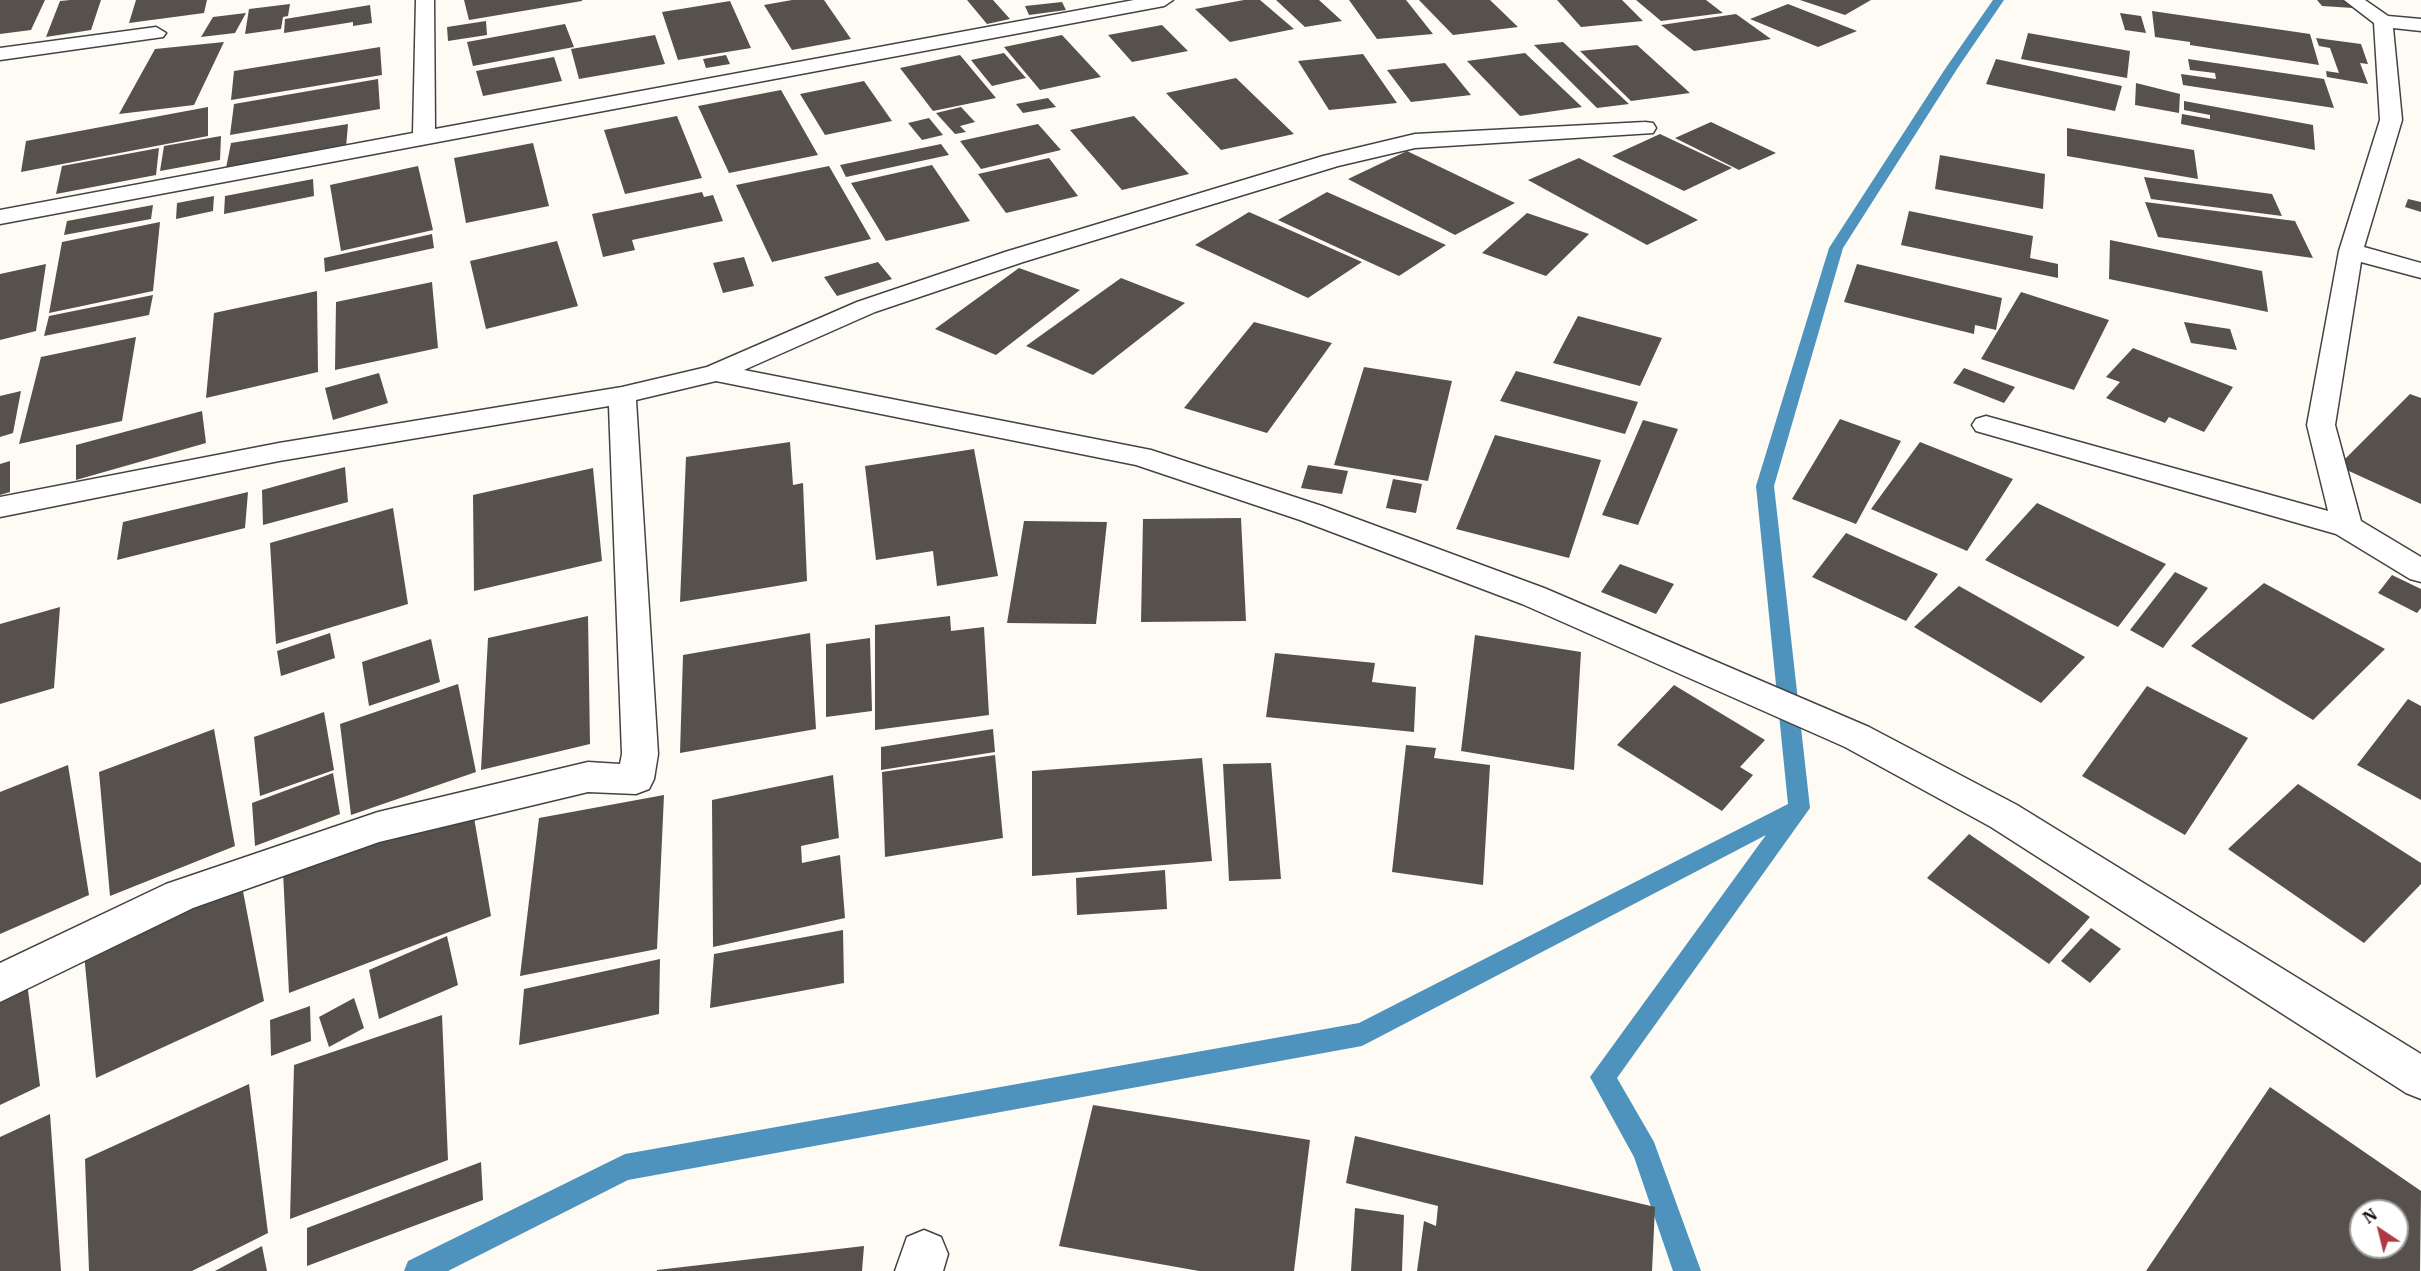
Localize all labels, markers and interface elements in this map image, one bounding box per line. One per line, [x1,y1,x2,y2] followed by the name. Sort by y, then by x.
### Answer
[2349,1199,2409,1259] north arrow
[2359,1204,2381,1228] text: N

